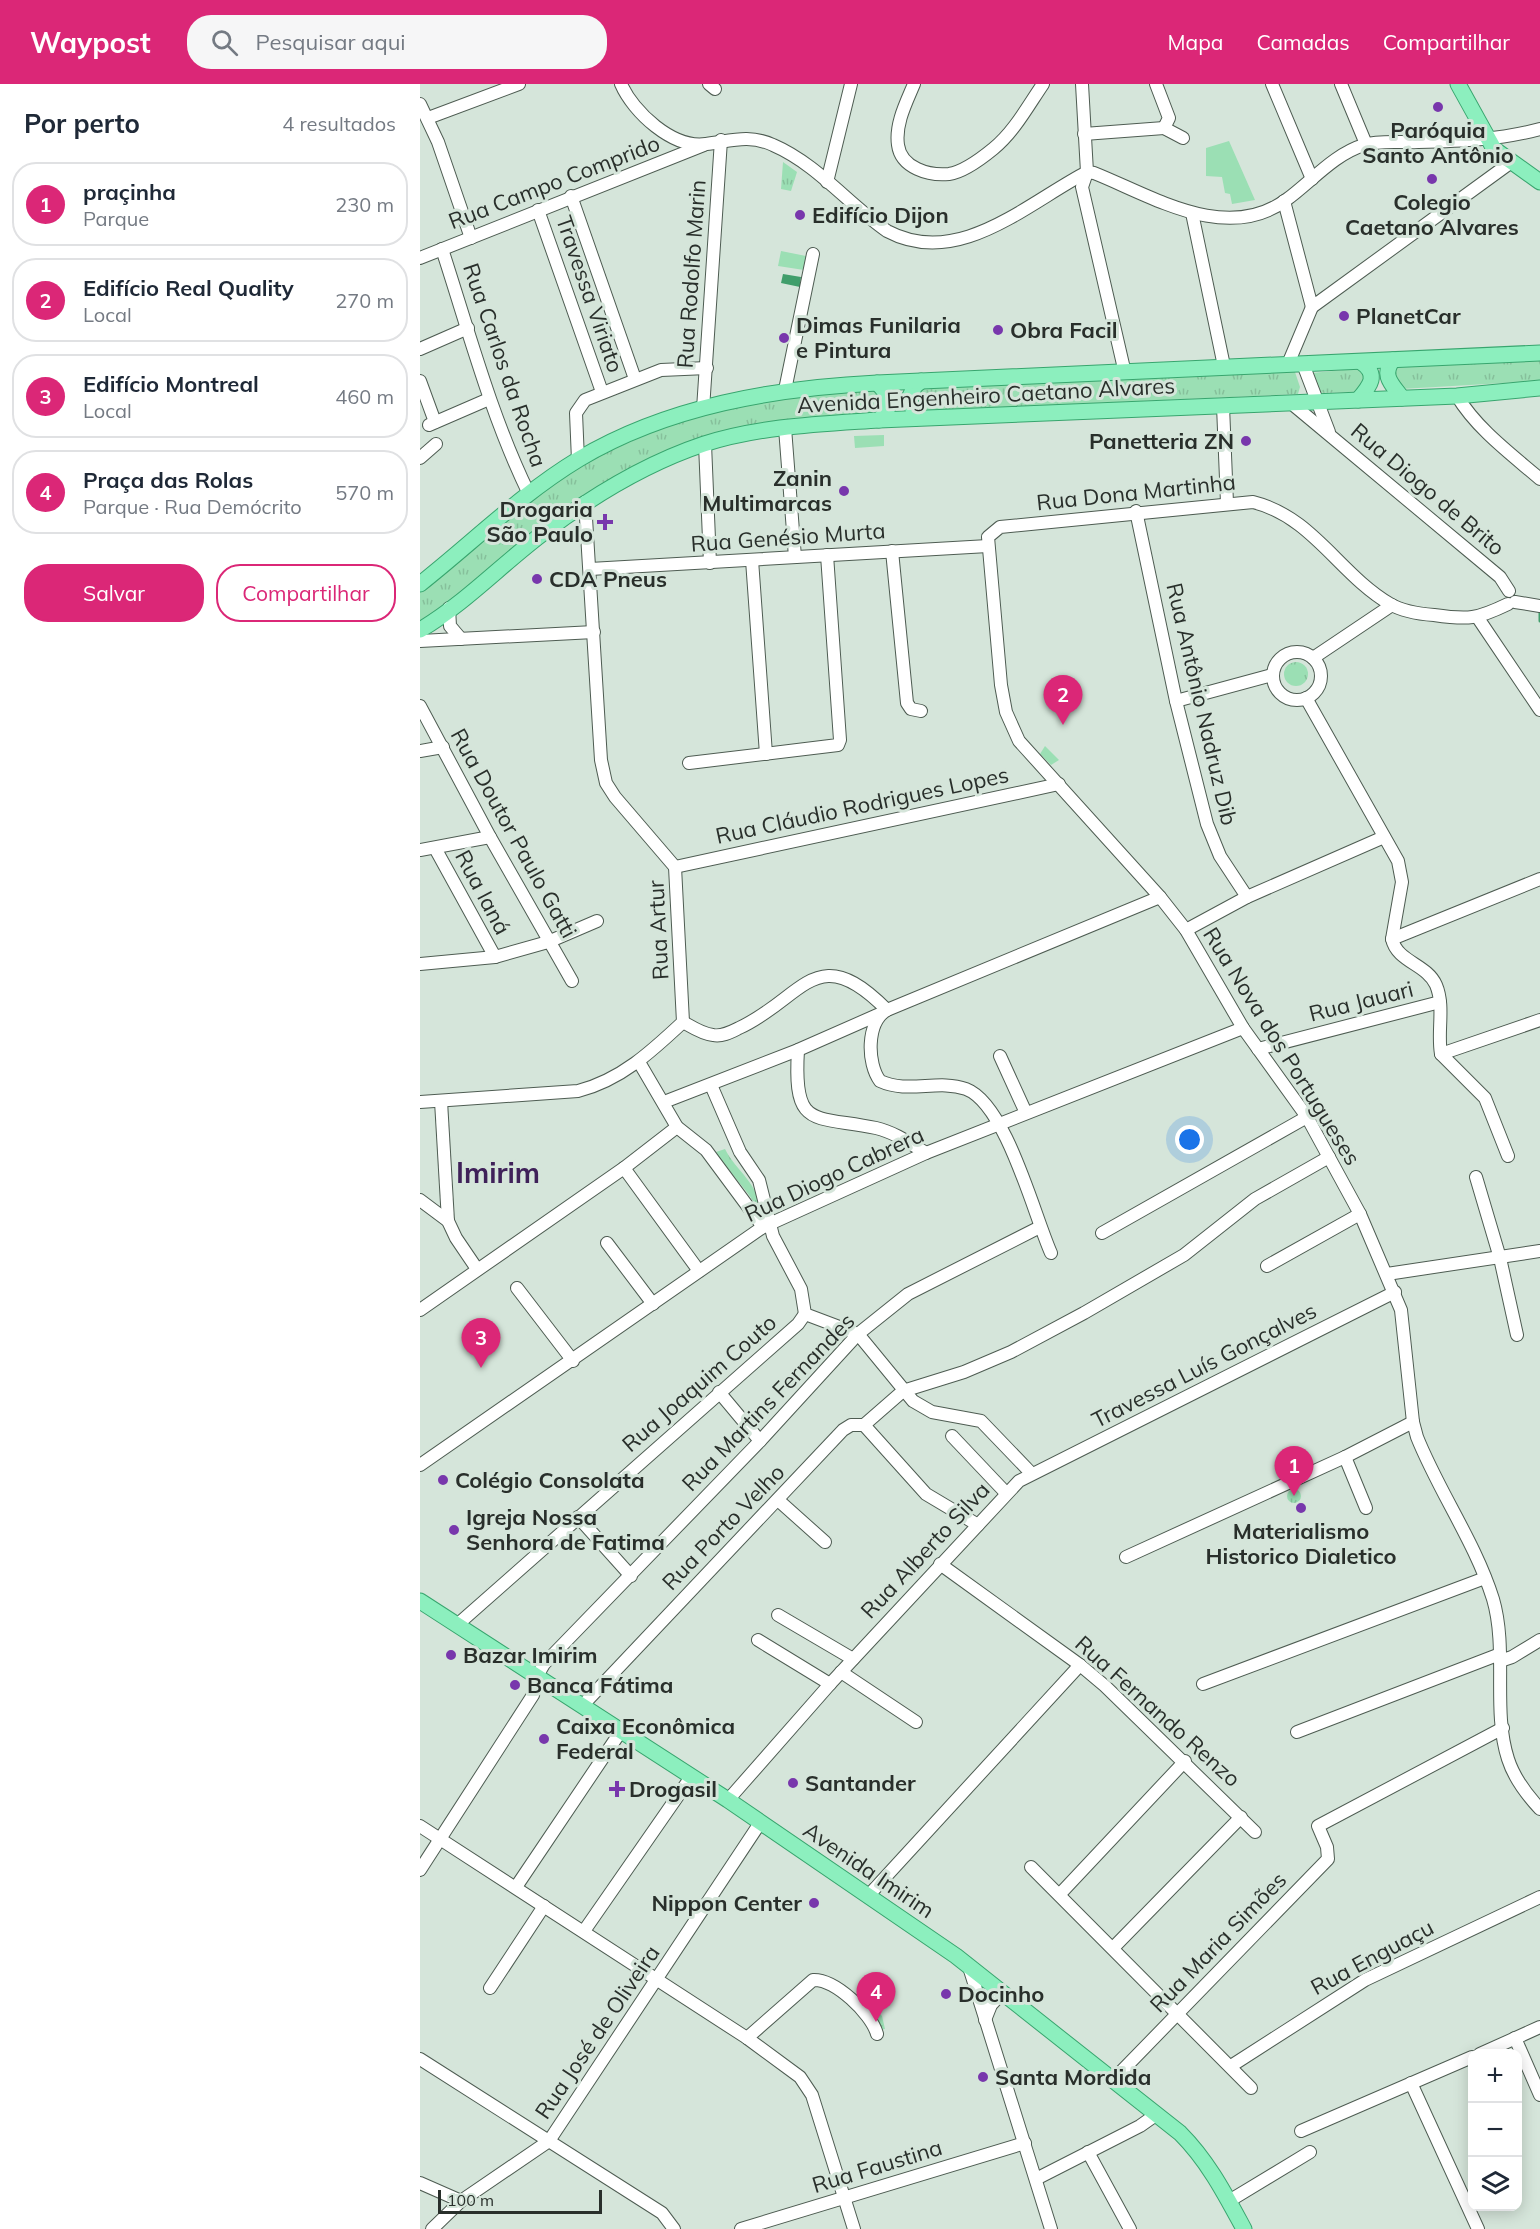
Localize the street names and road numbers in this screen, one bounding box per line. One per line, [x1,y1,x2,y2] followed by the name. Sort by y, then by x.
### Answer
[444,129,664,235] street label: Rua Campo Comprido
[670,179,712,369] street label: Rua Rodolfo Marin
[550,212,630,376] street label: Travessa Viriato
[457,259,553,471] street label: Rua Carlos da Rocha
[796,371,1176,419] street label: Avenida Engenheiro Caetano Alvares
[1345,417,1511,561] street label: Rua Diogo de Brito
[1035,468,1237,516] street label: Rua Dona Martinha
[690,516,886,558] street label: Rua Genésio Murta
[1160,580,1244,828] street label: Rua Antônio Nadruz Dib
[445,723,583,943] street label: Rua Doutor Paulo Gatti
[713,760,1011,850] street label: Rua Cláudio Rodrigues Lopes
[449,845,517,939] street label: Rua Ianá
[641,879,675,981] street label: Rua Artur
[1197,922,1367,1170] street label: Rua Nova dos Portugueses
[1306,975,1416,1027] street label: Rua Jauari
[740,1120,928,1228] street label: Rua Diogo Cabrera
[1087,1296,1321,1434] street label: Travessa Luís Gonçalves
[676,1307,860,1497] street label: Rua Martins Fernandes
[616,1308,782,1458] street label: Rua Joaquim Couto
[656,1458,790,1596] street label: Rua Porto Velho
[854,1476,996,1624] street label: Rua Alberto Silva
[1070,1629,1246,1793] street label: Rua Fernando Renzo
[798,1816,940,1924] street label: Avenida Imirim
[1144,1866,1292,2018] street label: Rua Maria Simões
[1306,1913,1438,2001] street label: Rua Enguaçu
[529,1940,665,2124] street label: Rua José de Oliveira
[809,2133,945,2199] street label: Rua Faustina

